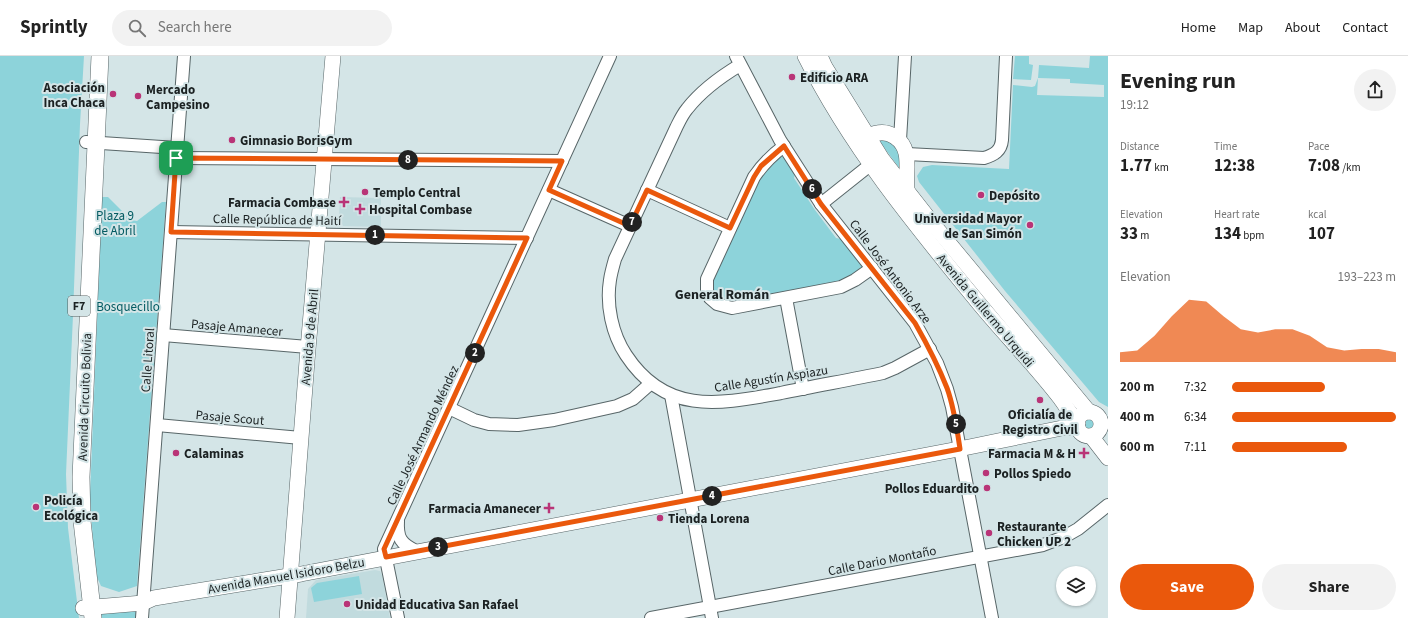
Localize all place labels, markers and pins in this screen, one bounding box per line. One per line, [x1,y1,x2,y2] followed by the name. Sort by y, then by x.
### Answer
[800,69,869,87] place label: Edificio ARA
[787,72,797,82] marker: Edificio ARA
[43,79,105,112] place label: Asociación Inca Chaca
[146,81,210,114] place label: Mercado Campesino
[108,89,118,99] marker: Asociación Inca Chaca
[133,91,143,101] marker: Mercado Campesino
[240,132,352,150] place label: Gimnasio BorisGym
[227,135,237,145] marker: Gimnasio BorisGym
[159,141,193,175] pin
[398,150,418,170] pin: 8
[802,179,822,199] pin: 6
[373,184,460,202] place label: Templo Central
[360,187,370,197] marker: Templo Central
[989,187,1040,205] place label: Depósito
[976,190,986,200] marker: Depósito
[228,194,336,212] place label: Farmacia Combase
[339,197,349,207] marker: Farmacia Combase
[369,201,472,219] place label: Hospital Combase
[354,203,366,215] marker: Hospital Combase
[914,210,1023,243] place label: Universidad Mayor de San Simón
[622,212,642,232] pin: 7
[1025,220,1035,230] marker: Universidad Mayor de San Simón
[365,225,385,245] pin: 1
[465,343,485,363] pin: 2
[1035,395,1045,405] marker: Oficialía de Registro Civil
[1002,406,1078,439] place label: Oficialía de Registro Civil
[946,414,966,434] pin: 5
[184,445,244,463] place label: Calaminas
[988,445,1076,463] place label: Farmacia M & H
[171,448,181,458] marker: Calaminas
[1079,448,1089,458] marker: Farmacia M & H
[994,465,1071,483] place label: Pollos Spiedo
[981,468,991,478] marker: Pollos Spiedo
[885,480,979,498] place label: Pollos Eduardito
[982,483,992,493] marker: Pollos Eduardito
[702,486,722,506] pin: 4
[44,492,98,525] place label: Policía Ecológica
[428,500,542,518] place label: Farmacia Amanecer
[31,502,41,512] marker: Policía Ecológica
[544,503,554,513] marker: Farmacia Amanecer
[668,510,750,528] place label: Tienda Lorena
[655,513,665,523] marker: Tienda Lorena
[997,518,1071,551] place label: Restaurante Chicken UP 2
[984,528,994,538] marker: Restaurante Chicken UP 2
[428,537,448,557] pin: 3
[355,596,519,614] place label: Unidad Educativa San Rafael
[342,599,352,609] marker: Unidad Educativa San Rafael

